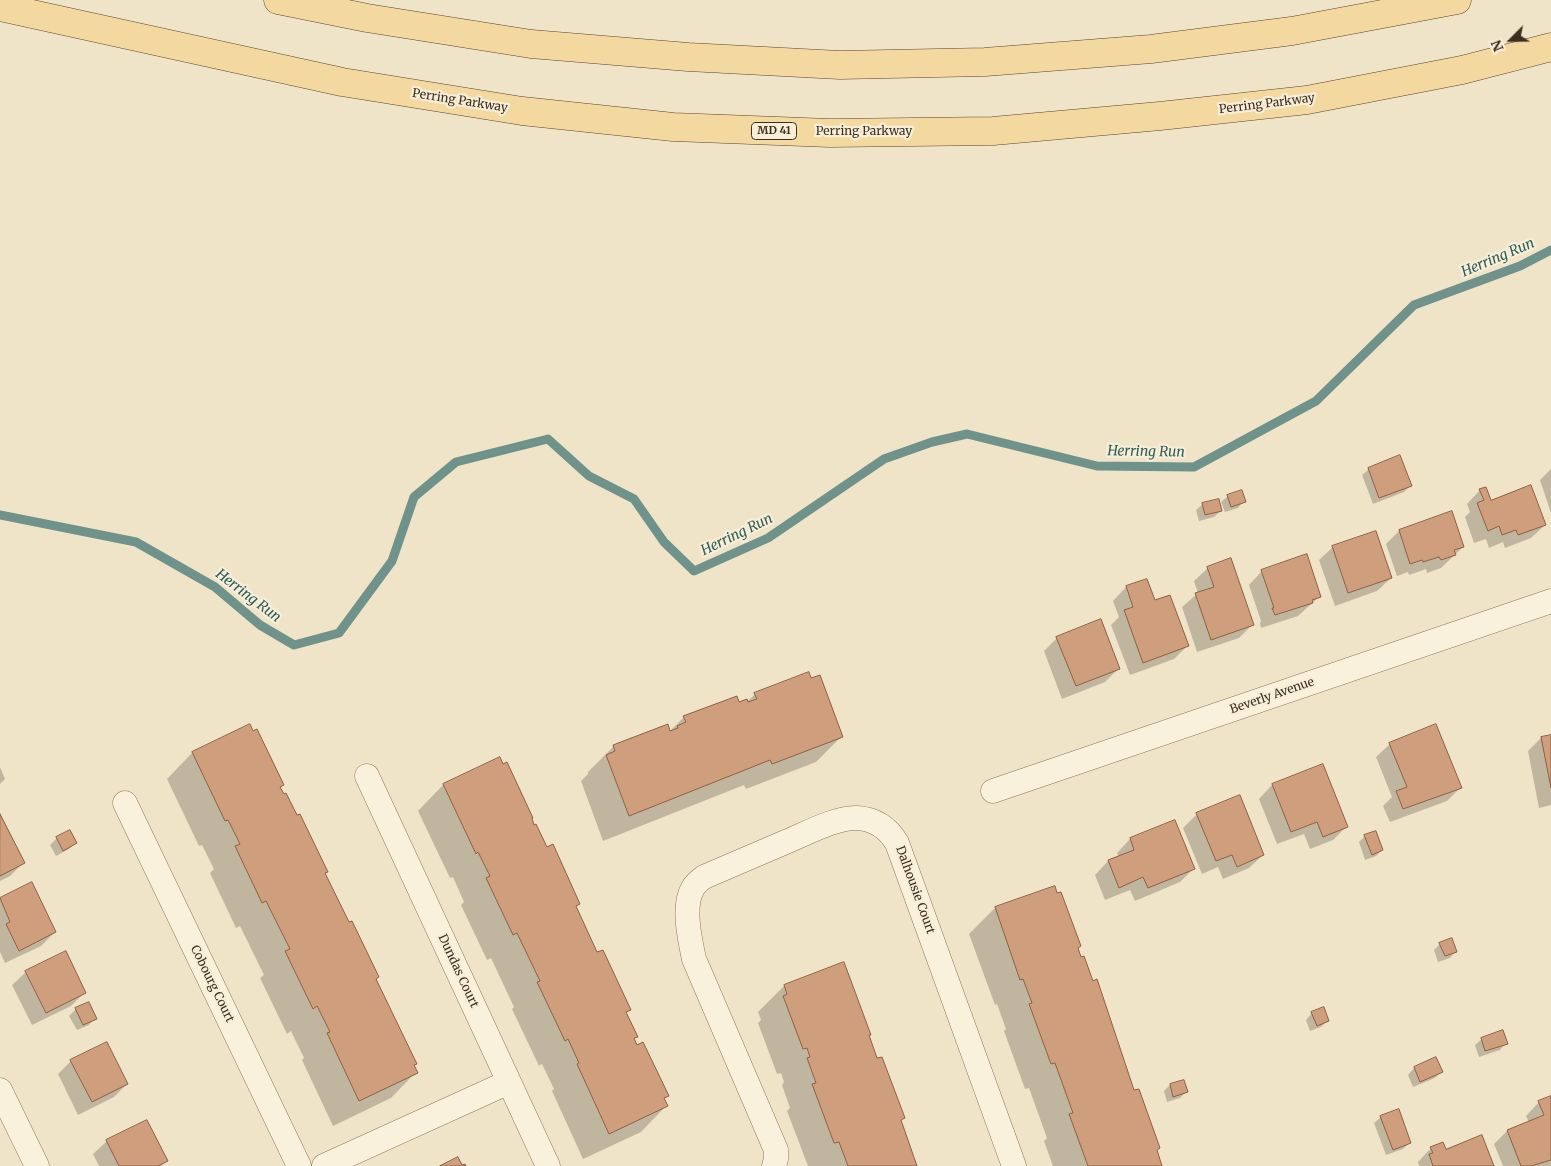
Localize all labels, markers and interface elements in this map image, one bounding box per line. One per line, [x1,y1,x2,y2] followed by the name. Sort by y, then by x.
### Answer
[1486,15,1536,65] north arrow
[1487,37,1508,54] text: N
[411,86,509,116] street label: Perring Parkway
[1218,91,1316,117] street label: Perring Parkway
[752,122,796,140] road number: MD 41
[816,125,912,139] street label: Perring Parkway
[1459,235,1537,281] water label: Herring Run
[1107,443,1185,461] water label: Herring Run
[698,510,776,560] water label: Herring Run
[212,566,284,626] water label: Herring Run
[1228,675,1316,717] street label: Beverly Avenue
[892,844,938,936] street label: Dalhousie Court
[435,932,481,1010] street label: Dundas Court
[187,943,237,1025] street label: Cobourg Court

